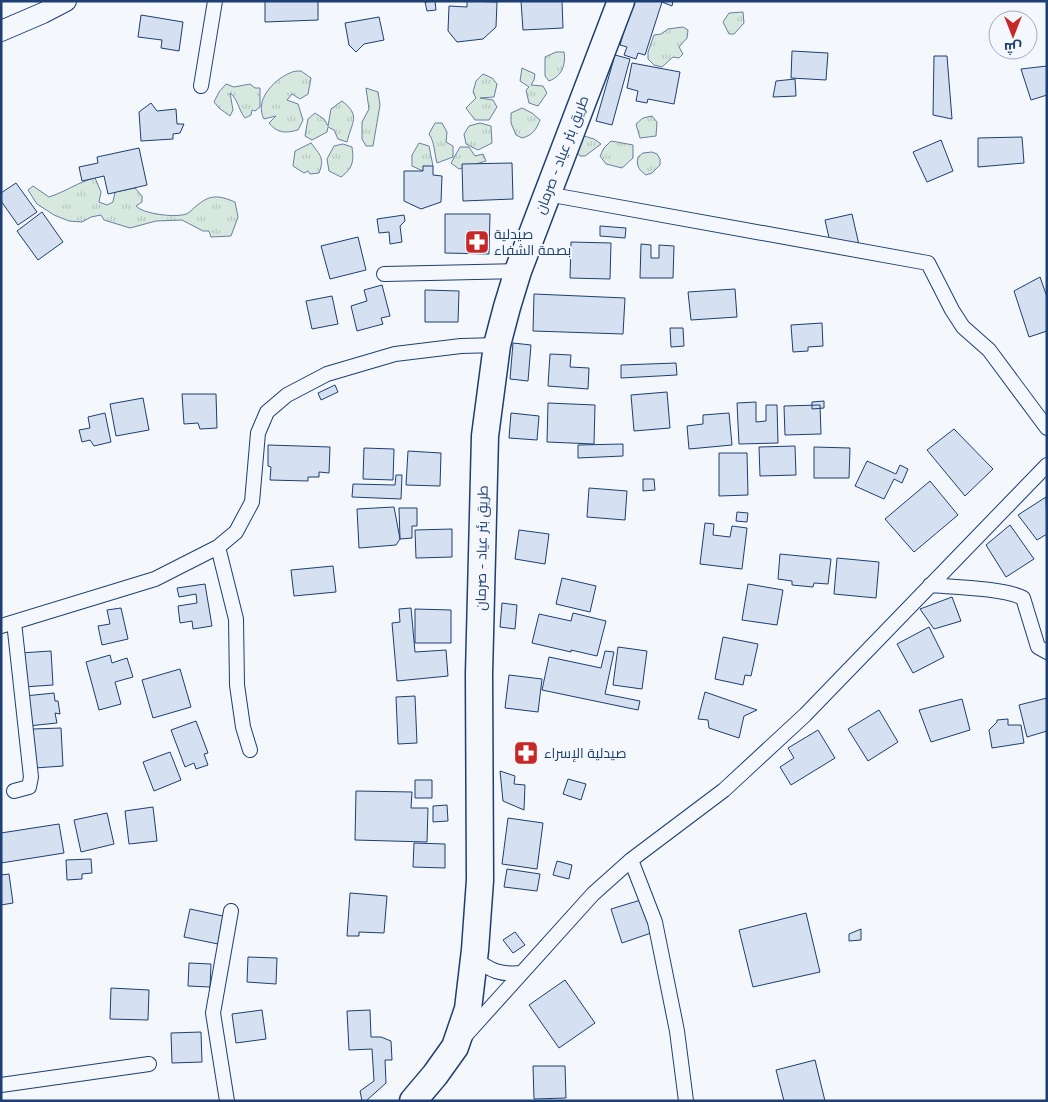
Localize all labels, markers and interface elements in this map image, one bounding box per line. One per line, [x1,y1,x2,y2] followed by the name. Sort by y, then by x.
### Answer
[988,10,1038,60] north arrow
[1004,38,1022,57] text: ش
[531,93,593,217] street label: طريق بئر عياد - صرمان
[494,225,571,260] place label: صيدلية بصمة الشفاء
[464,229,490,255] pharmacy icon: صيدلية بصمة الشفاء
[471,485,493,611] street label: طريق بئر عياد - صرمان
[513,740,539,766] pharmacy icon: صيدلية الإسراء
[544,744,626,763] place label: صيدلية الإسراء

